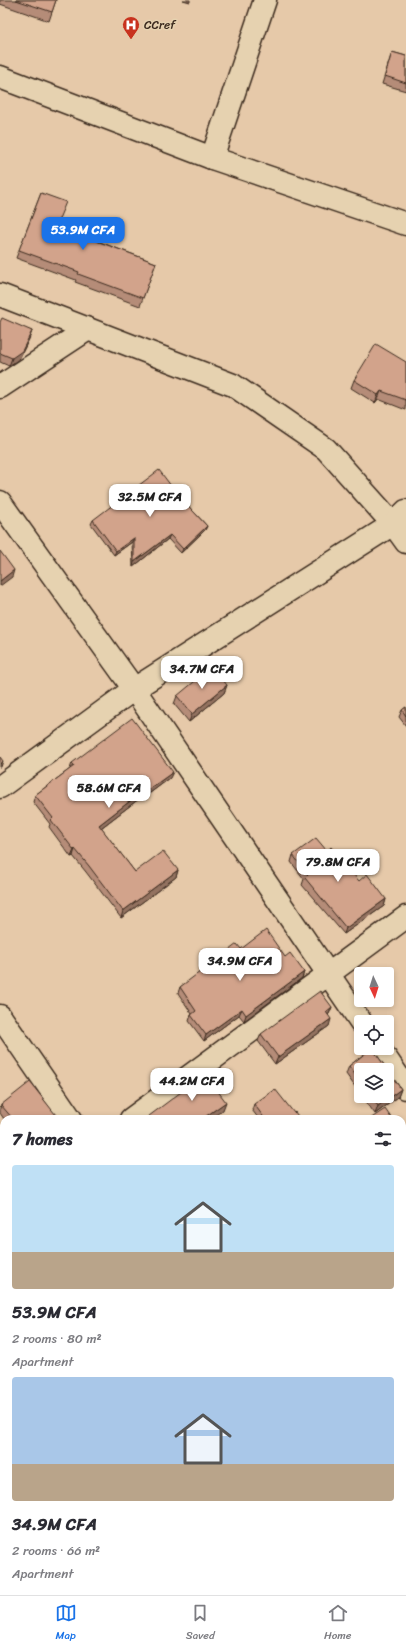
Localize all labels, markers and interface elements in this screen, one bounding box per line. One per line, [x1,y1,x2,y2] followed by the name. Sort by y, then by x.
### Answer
[144,14,177,36] place label: CCref
[121,15,141,40] hospital icon: CCref
[37,217,129,251] pin: 53.9M CFA
[51,218,115,241] text: 53.9M CFA
[104,484,196,518] pin: 32.5M CFA
[118,485,182,508] text: 32.5M CFA
[156,656,248,690] pin: 34.7M CFA
[170,657,234,680] text: 34.7M CFA
[63,775,155,809] pin: 58.6M CFA
[77,776,141,799] text: 58.6M CFA
[292,849,384,883] pin: 79.8M CFA
[306,850,370,873] text: 79.8M CFA
[194,948,286,982] pin: 34.9M CFA
[208,949,272,972] text: 34.9M CFA
[354,967,394,1007] north arrow
[354,967,394,1103] map controls
[354,1015,394,1055] button: locate
[354,1063,394,1103] button: layers
[146,1068,238,1102] pin: 44.2M CFA
[159,1069,225,1092] text: 44.2M CFA
[12,1124,72,1154] text: 7 homes
[372,1128,394,1150] icon: filters
[167,1191,239,1263] icon: home
[12,1297,97,1327] text: 53.9M CFA
[12,1327,102,1350] text: 2 rooms · 80 m²
[12,1350,73,1373] text: Apartment
[167,1403,239,1475] icon: home
[12,1509,97,1539] text: 34.9M CFA
[12,1539,100,1562] text: 2 rooms · 66 m²
[12,1562,73,1585] text: Apartment
[55,1602,77,1645] tab: Map
[186,1602,215,1645] tab: Saved
[324,1602,351,1645] tab: Home

